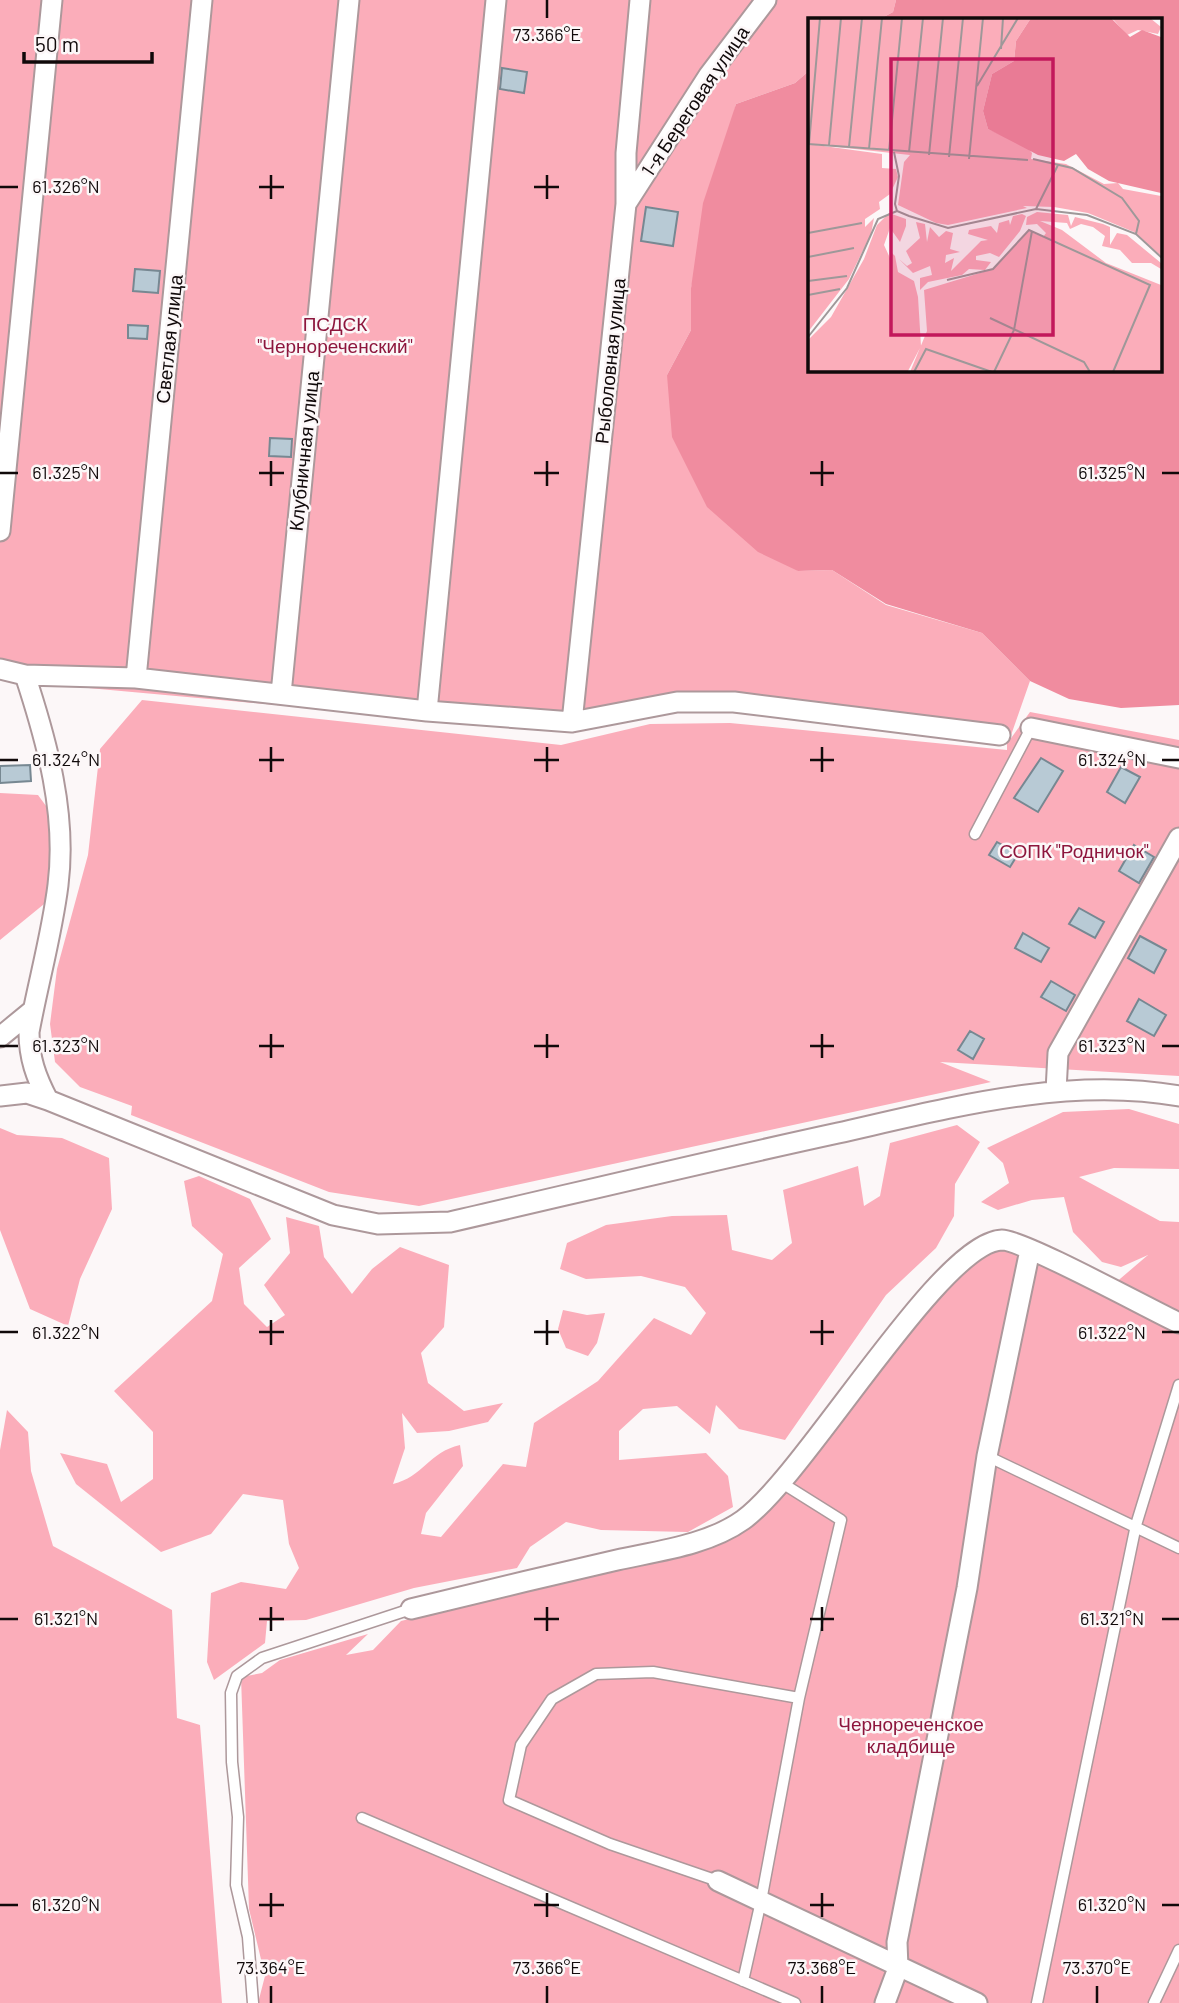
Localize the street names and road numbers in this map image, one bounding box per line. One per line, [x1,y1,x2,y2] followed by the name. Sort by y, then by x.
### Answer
[636,21,754,180] street label: 1-я Береговая улица
[150,273,187,405] street label: Светлая улица
[589,276,630,445] street label: Рыболовная улица
[284,369,323,532] street label: Клубничная улица

